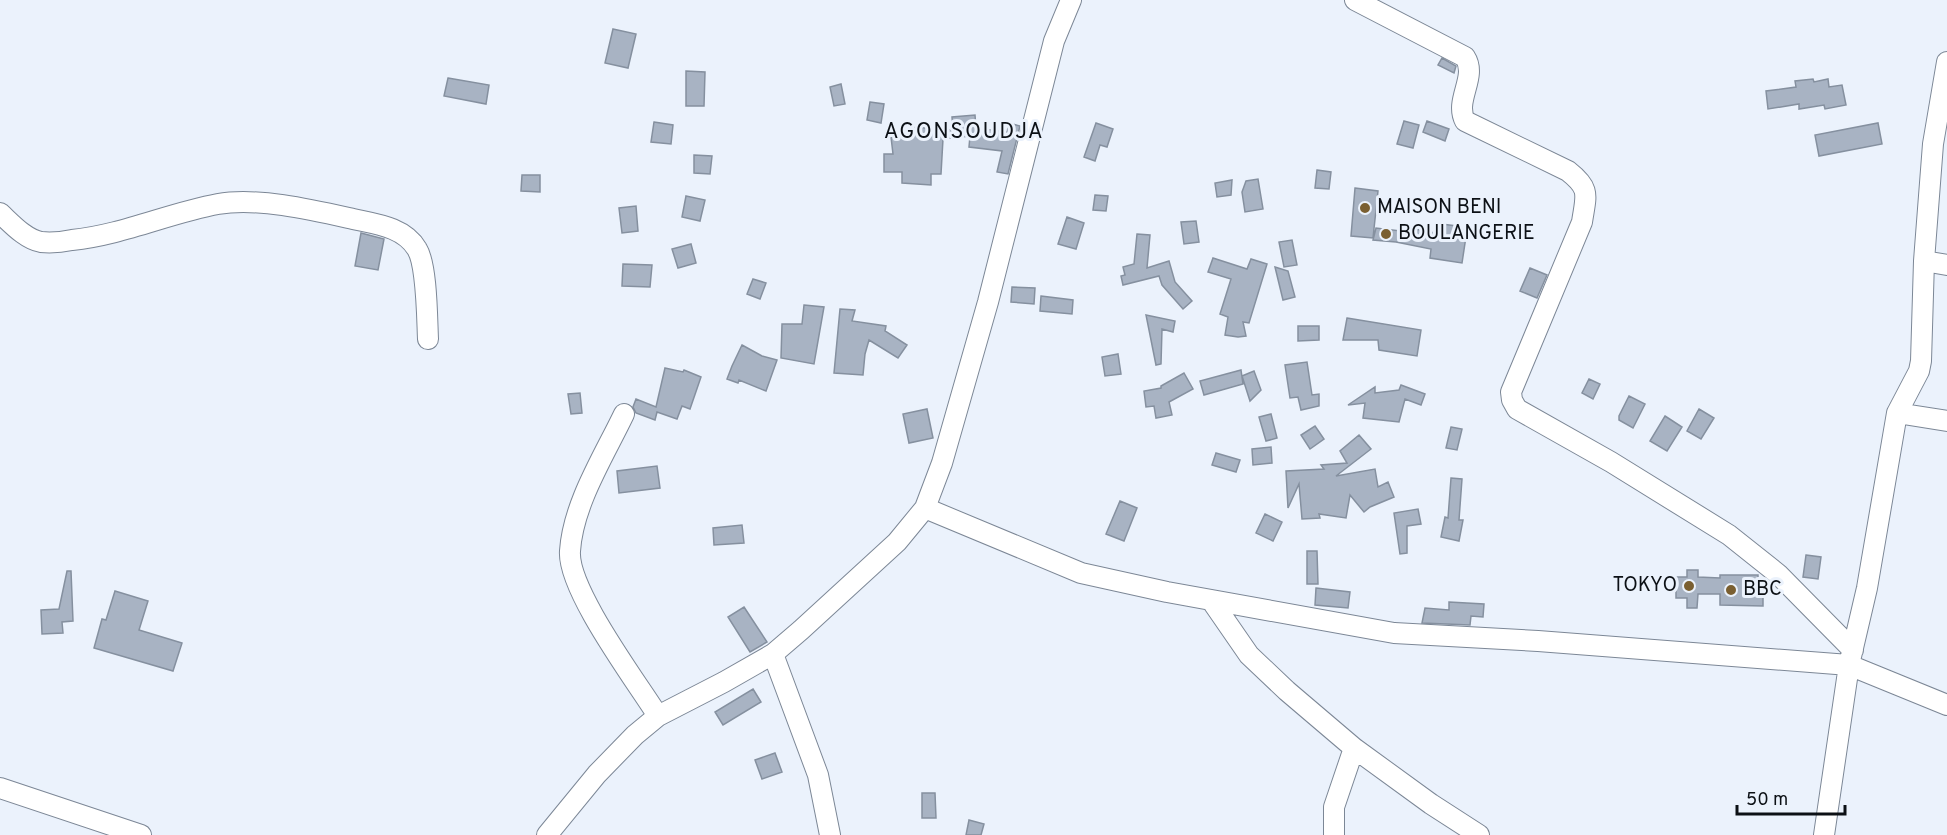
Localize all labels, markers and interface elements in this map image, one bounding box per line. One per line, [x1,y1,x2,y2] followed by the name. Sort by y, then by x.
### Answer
[884,119,1044,146] district label: AGONSOUDJA
[1377,195,1502,221] place label: MAISON BENI
[1358,201,1372,215] marker: MAISON BENI
[1398,221,1535,247] place label: BOULANGERIE
[1379,227,1393,241] marker: BOULANGERIE
[1613,573,1677,599] place label: TOKYO
[1743,577,1782,603] place label: BBC
[1682,579,1696,593] marker: TOKYO
[1724,583,1738,597] marker: BBC
[1737,778,1845,816] scale bar
[1746,789,1788,812] text: 50 m

